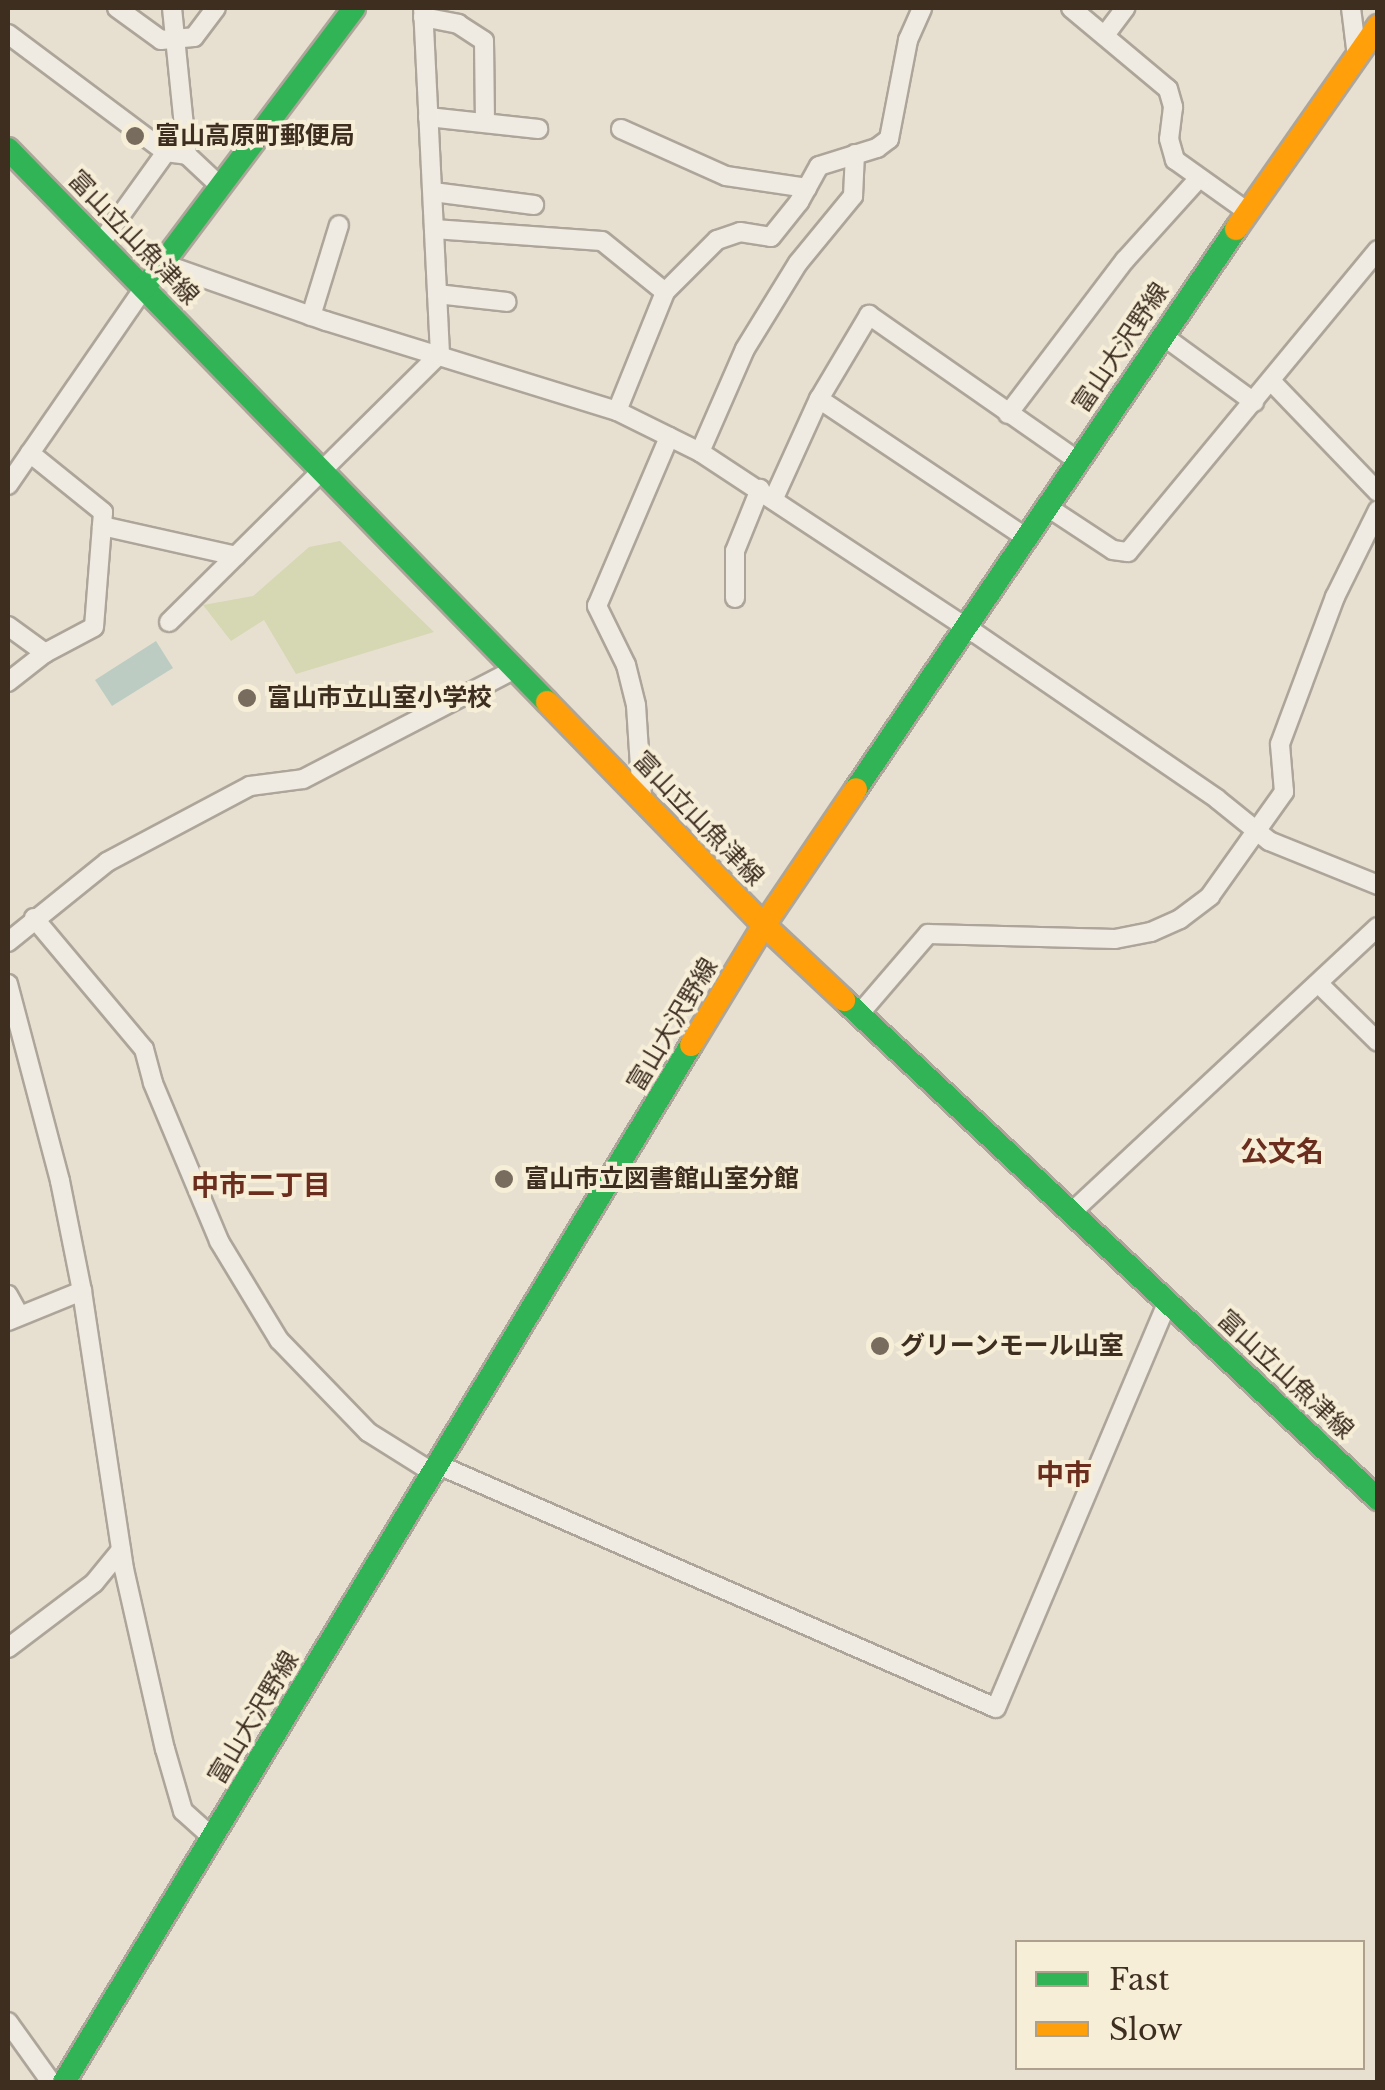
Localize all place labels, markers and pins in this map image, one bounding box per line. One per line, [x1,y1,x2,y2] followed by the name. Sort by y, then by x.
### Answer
[155,121,355,151] place label: 富山高原町郵便局
[124,125,146,147] marker: 富山高原町郵便局
[267,683,492,713] place label: 富山市立山室小学校
[236,687,258,709] marker: 富山市立山室小学校
[524,1164,799,1194] place label: 富山市立図書館山室分館
[493,1168,515,1190] marker: 富山市立図書館山室分館
[900,1331,1125,1361] place label: グリーンモール山室
[869,1335,891,1357] marker: グリーンモール山室

